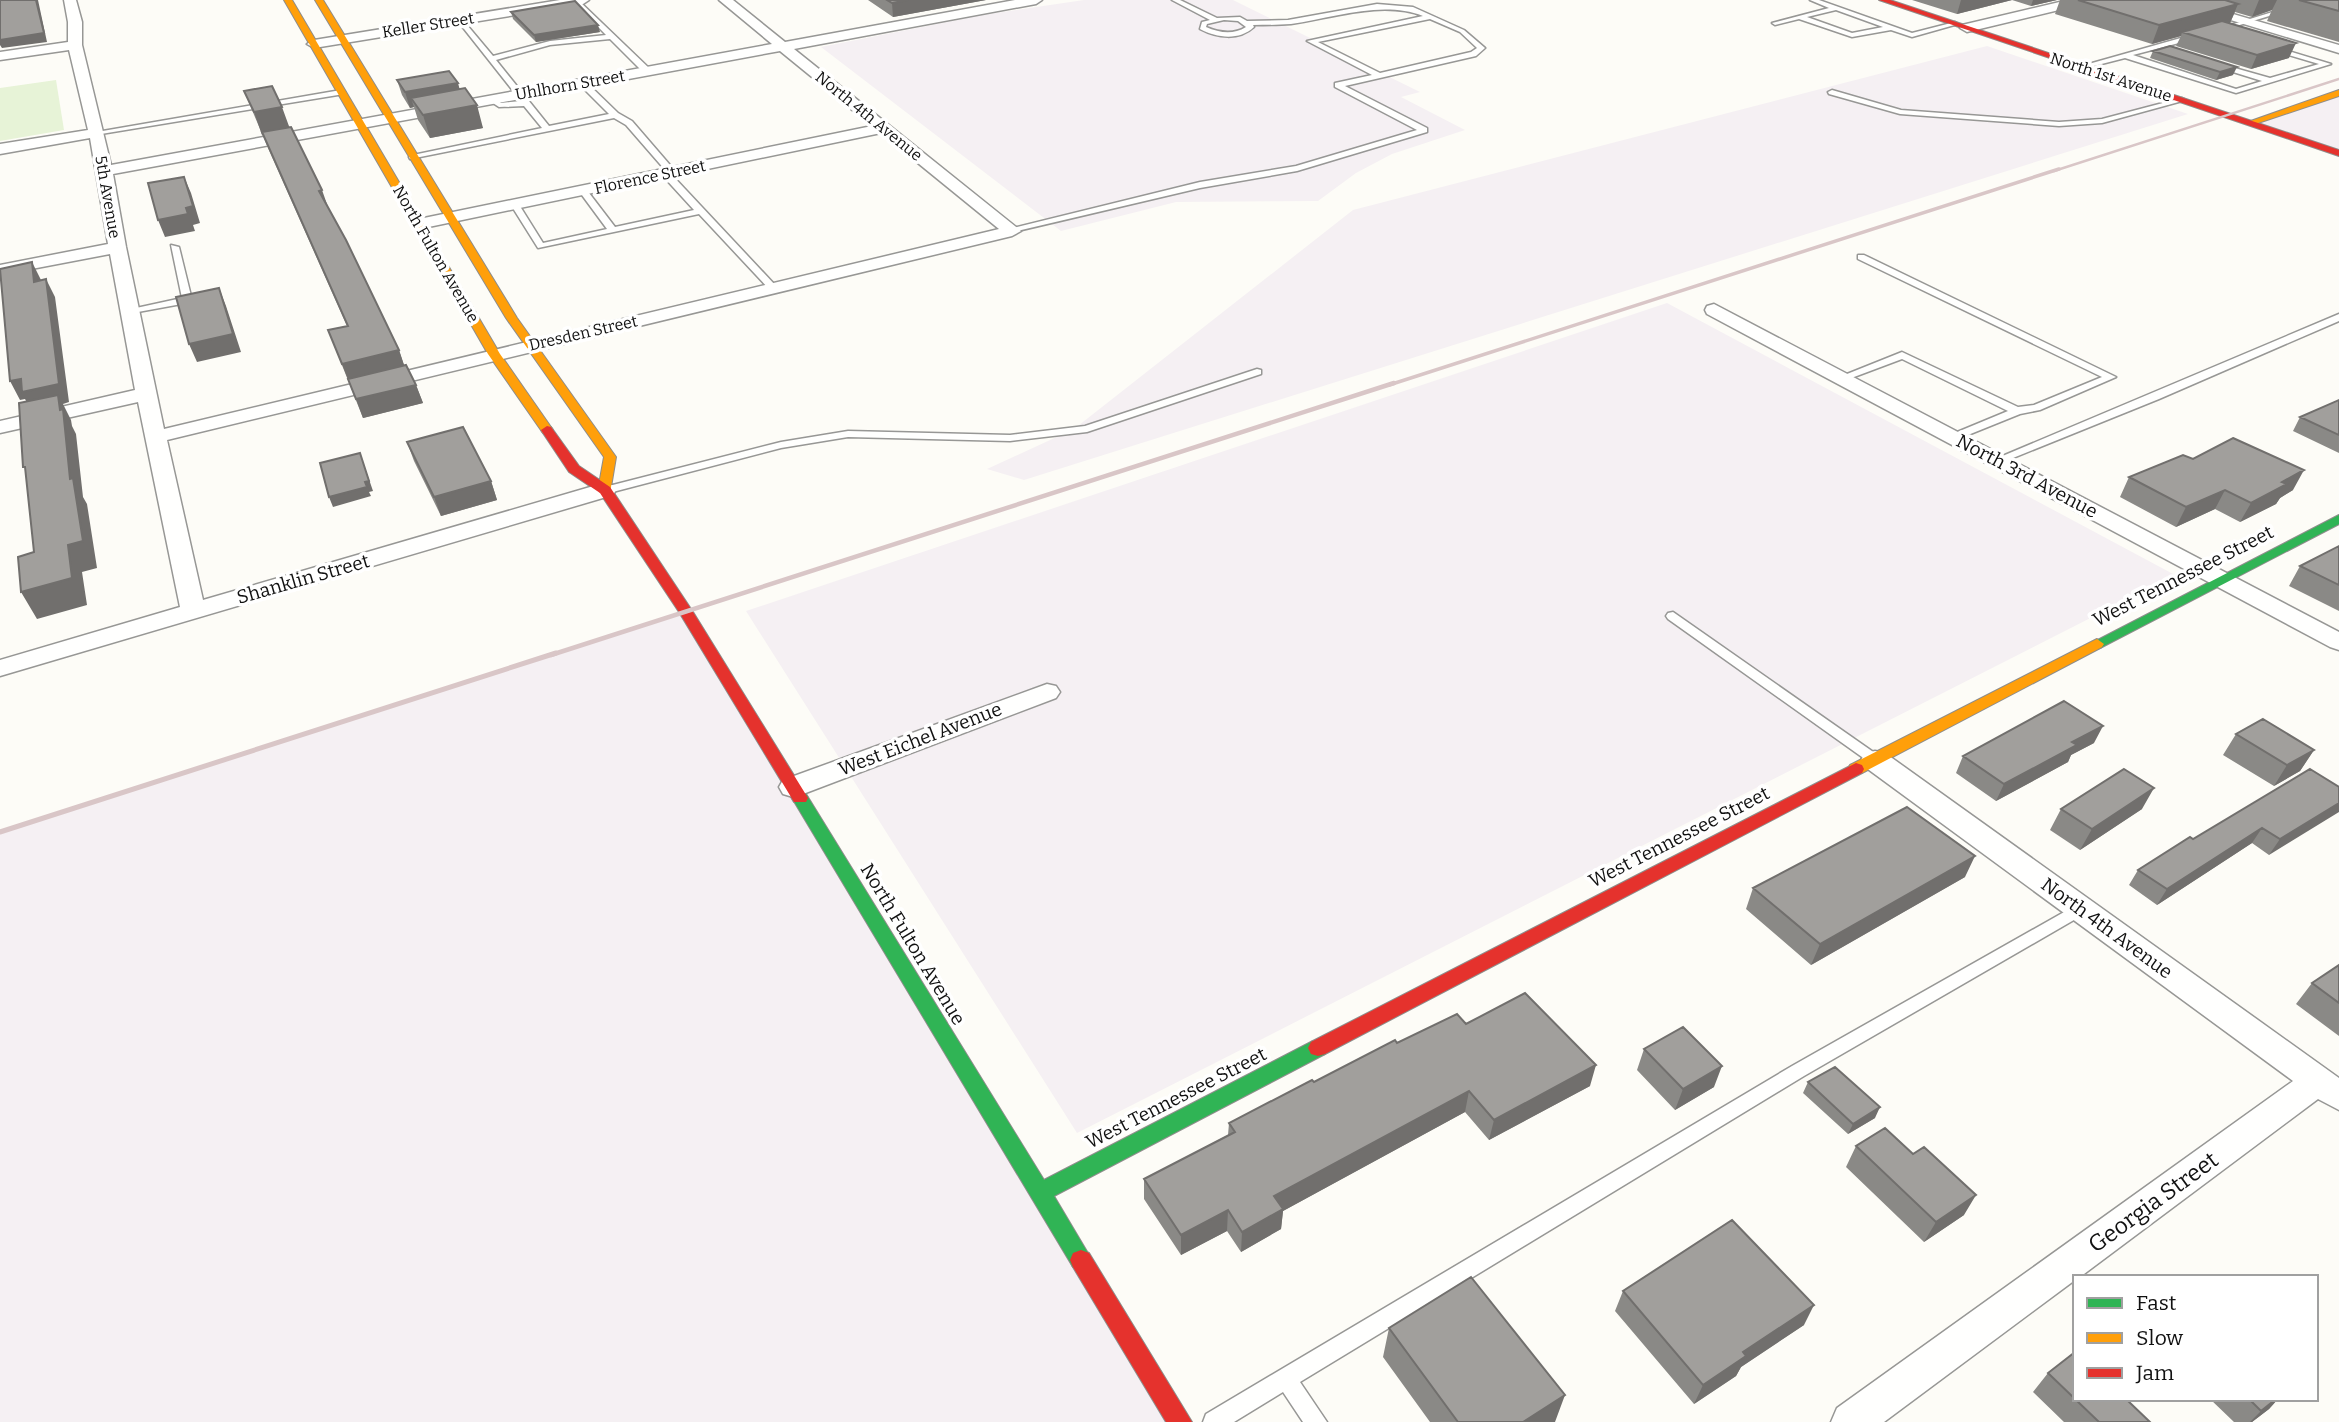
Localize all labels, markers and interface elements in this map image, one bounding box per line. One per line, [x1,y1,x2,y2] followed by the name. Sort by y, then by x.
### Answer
[381,8,476,42] street label: Keller Street
[2048,48,2174,106] street label: North 1st Avenue
[514,66,627,104] street label: Uhlhorn Street
[812,67,926,165] street label: North 4th Avenue
[91,154,125,240] street label: 5th Avenue
[593,156,708,198] street label: Florence Street
[389,182,483,326] street label: North Fulton Avenue
[527,311,639,355] street label: Dresden Street
[1952,429,2102,523] street label: North 3rd Avenue
[2089,520,2277,632] street label: West Tennessee Street
[234,549,372,609] street label: Shanklin Street
[835,697,1005,781] street label: West Eichel Avenue
[1585,781,1773,893] street label: West Tennessee Street
[856,859,970,1029] street label: North Fulton Avenue
[2037,873,2177,983] street label: North 4th Avenue
[1082,1042,1270,1154] street label: West Tennessee Street
[2083,1146,2223,1258] street label: Georgia Street
[2073,1275,2318,1401] legend
[2136,1290,2177,1316] text: Fast
[2136,1325,2183,1351] text: Slow
[2135,1360,2174,1386] text: Jam

